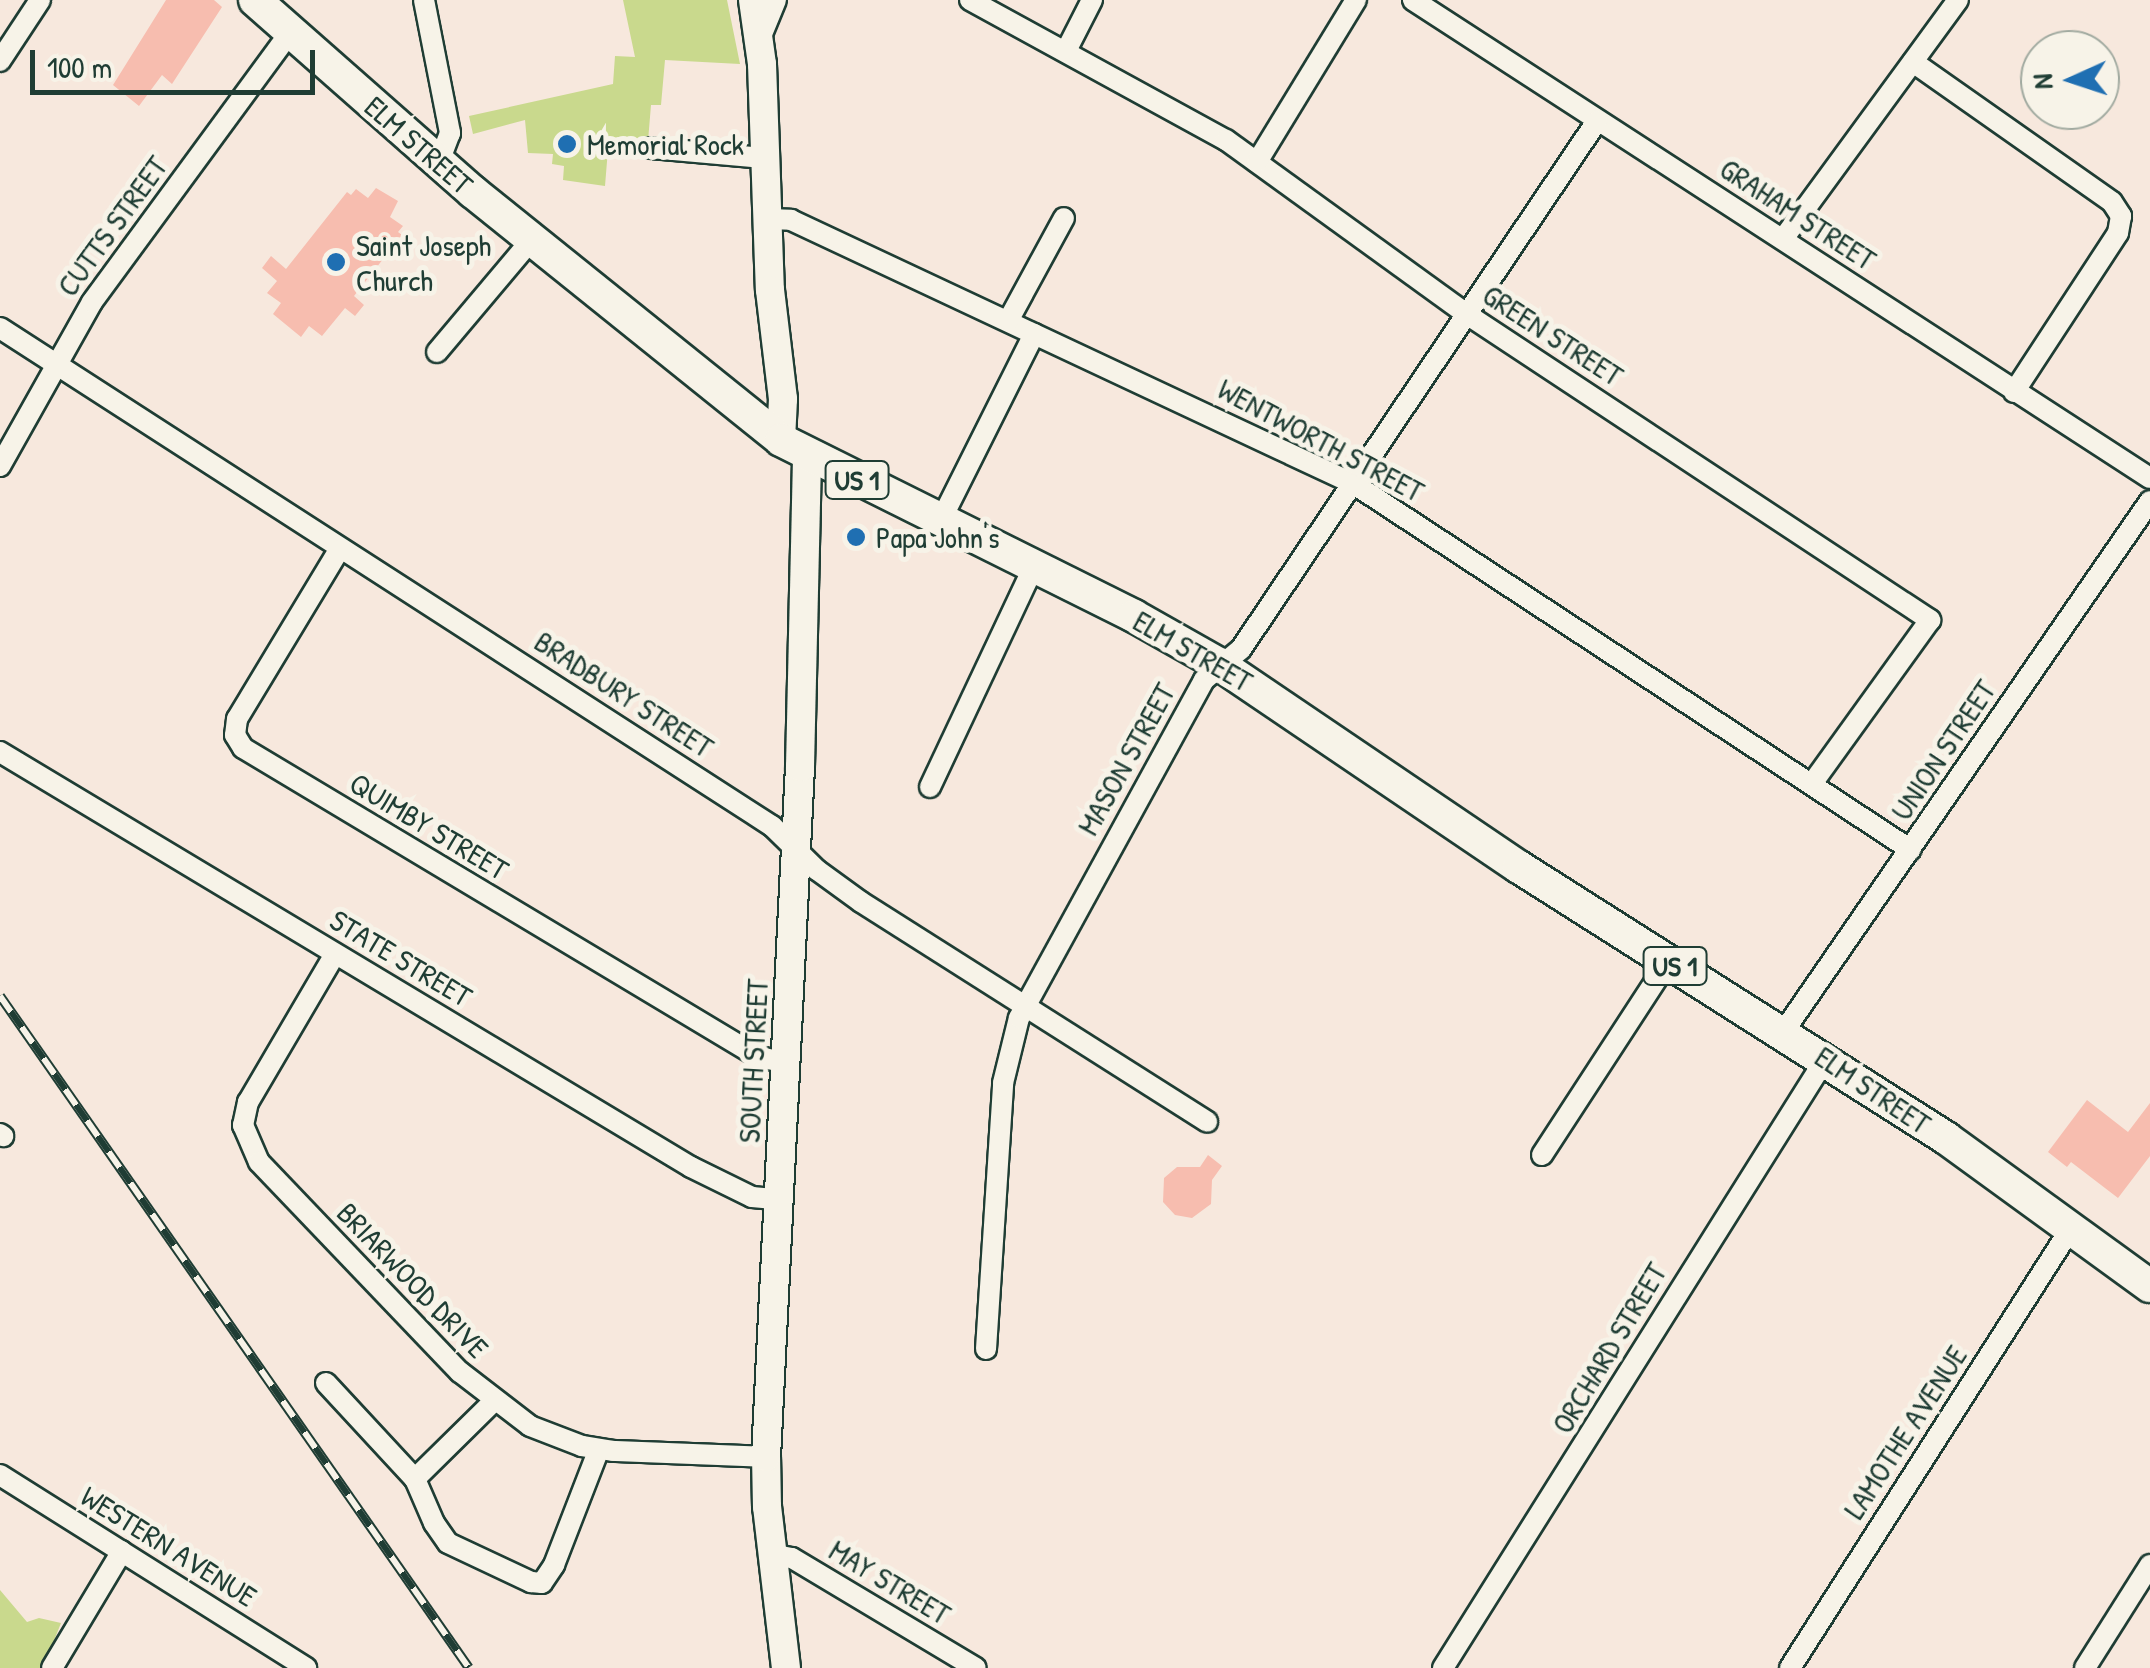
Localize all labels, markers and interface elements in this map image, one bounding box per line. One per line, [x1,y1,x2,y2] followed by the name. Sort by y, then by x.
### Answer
[35,30,320,92] scale bar
[2020,30,2120,130] north arrow
[47,47,112,87] text: 100 m
[2023,73,2061,90] text: N
[358,88,480,202] street label: ELM STREET
[587,126,744,162] place label: Memorial Rock
[556,133,578,155] marker: Memorial Rock
[49,149,175,303] street label: CUTTS STREET
[1714,150,1882,278] street label: GRAHAM STREET
[356,227,491,298] place label: Saint Joseph Church
[325,251,347,273] marker: Saint Joseph Church
[1476,276,1630,394] street label: GREEN STREET
[1212,371,1430,509] street label: WENTWORTH STREET
[824,457,890,503] road number: US 1
[876,519,1000,555] place label: Papa John's
[845,526,867,548] marker: Papa John's
[1127,603,1259,699] street label: ELM STREET
[528,623,720,765] street label: BRADBURY STREET
[1883,673,2003,827] street label: UNION STREET
[1070,677,1182,841] street label: MASON STREET
[343,765,515,887] street label: QUIMBY STREET
[324,902,478,1014] street label: STATE STREET
[1642,943,1708,989] road number: US 1
[731,978,775,1144] street label: SOUTH STREET
[1809,1038,1937,1142] street label: ELM STREET
[330,1195,496,1365] street label: BRIARWOOD DRIVE
[1544,1256,1674,1440] street label: ORCHARD STREET
[1836,1339,1974,1525] street label: LAMOTHE AVENUE
[75,1478,263,1614] street label: WESTERN AVENUE
[823,1532,957,1632] street label: MAY STREET

